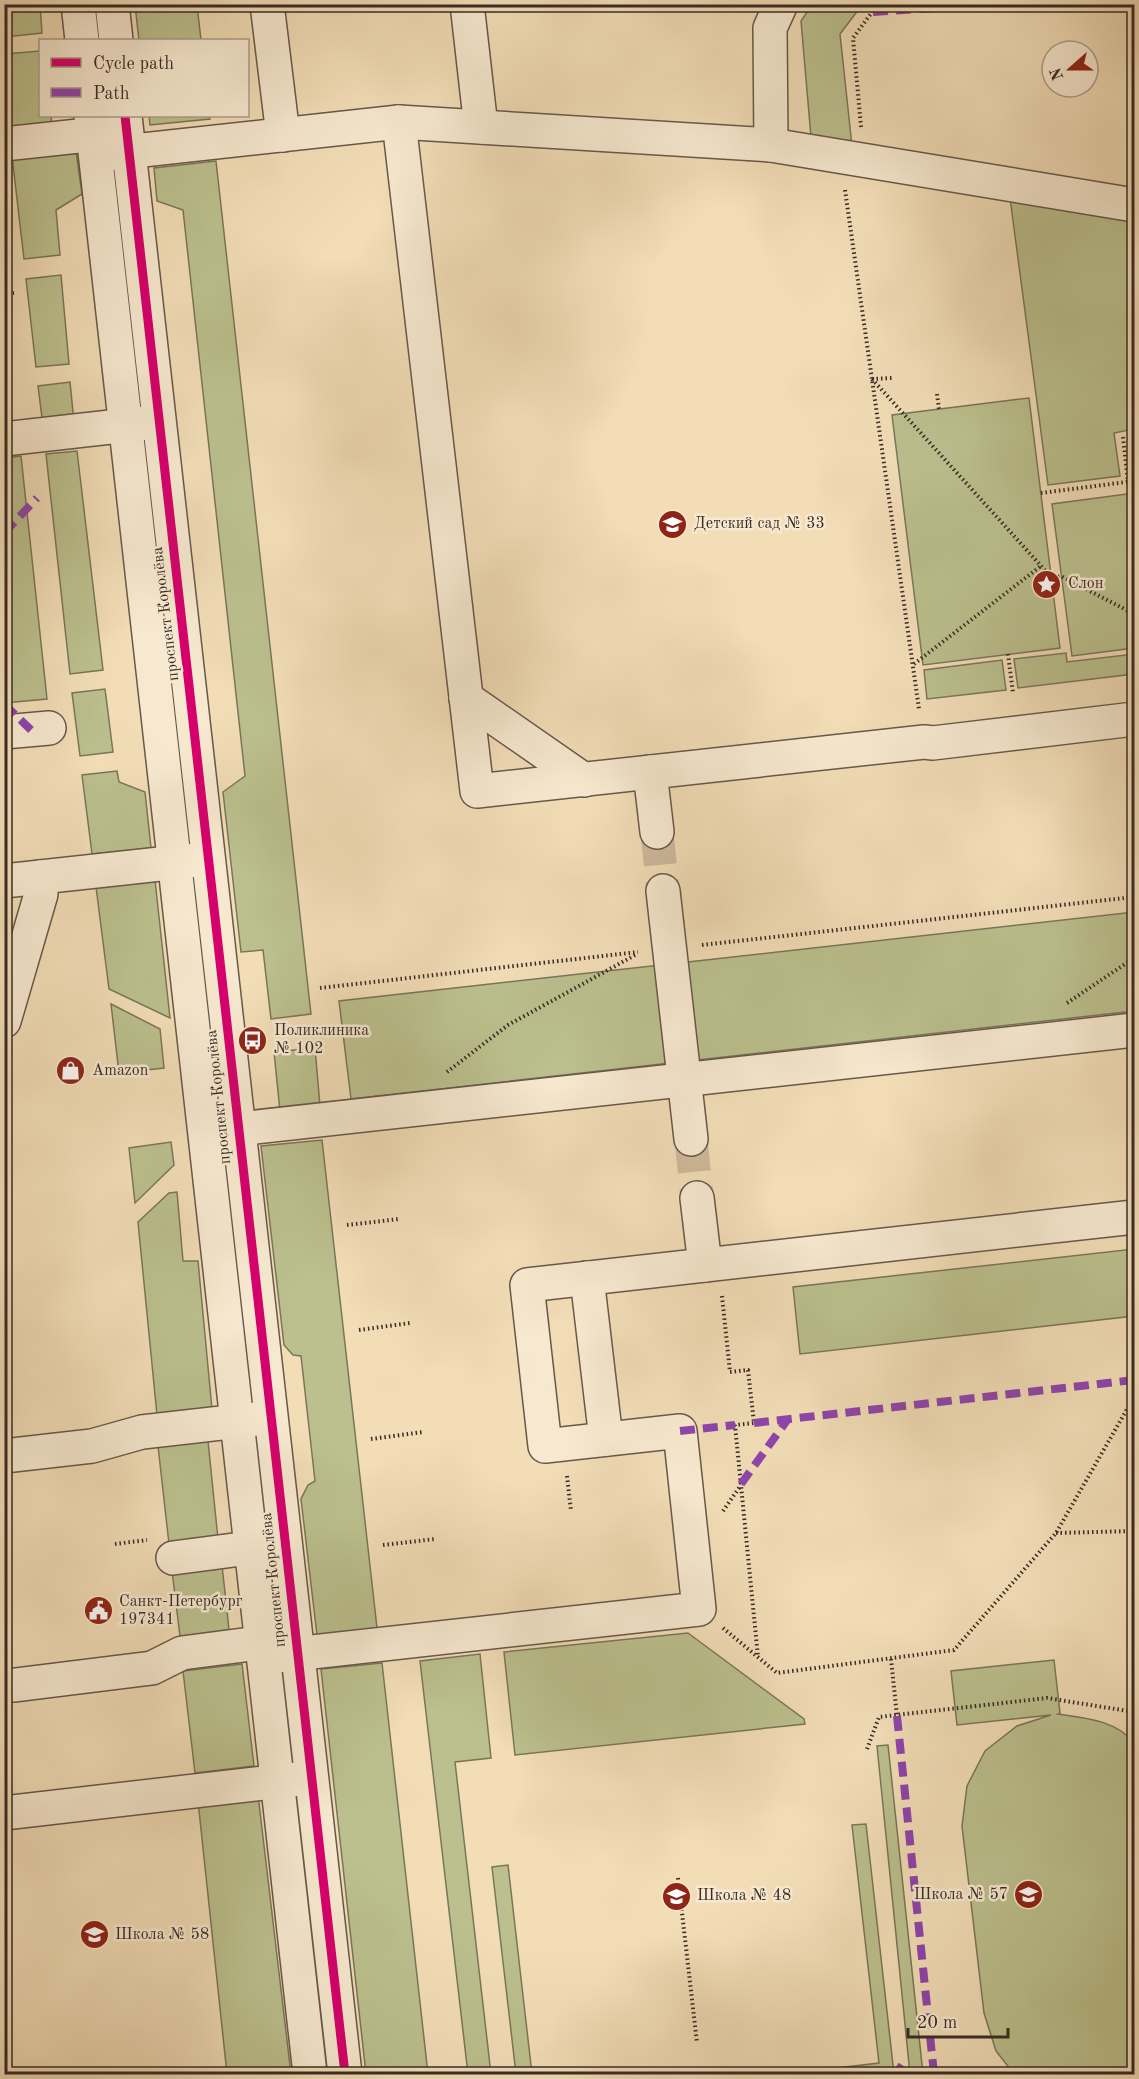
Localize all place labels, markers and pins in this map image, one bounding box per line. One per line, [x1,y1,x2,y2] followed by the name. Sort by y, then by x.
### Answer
[657,508,689,540] school or university icon: Детский сад № 33
[694,516,825,532] place label: Детский сад № 33
[1031,568,1063,600] place icon: Слон
[1068,576,1104,592] place label: Слон
[274,1023,369,1057] place label: Поликлиника № 102
[237,1024,269,1056] bus stop icon: Поликлиника № 102
[55,1055,87,1087] shop icon: Amazon
[92,1063,149,1079] place label: Amazon
[119,1594,243,1628] place label: Санкт-Петербург 197341
[82,1595,114,1627] public building icon: Санкт-Петербург 197341
[1013,1879,1045,1911] school or university icon: Школа № 57
[660,1880,692,1912] school or university icon: Школа № 48
[914,1887,1008,1903] place label: Школа № 57
[697,1888,791,1904] place label: Школа № 48
[78,1919,110,1951] school or university icon: Школа № 58
[115,1927,209,1943] place label: Школа № 58

